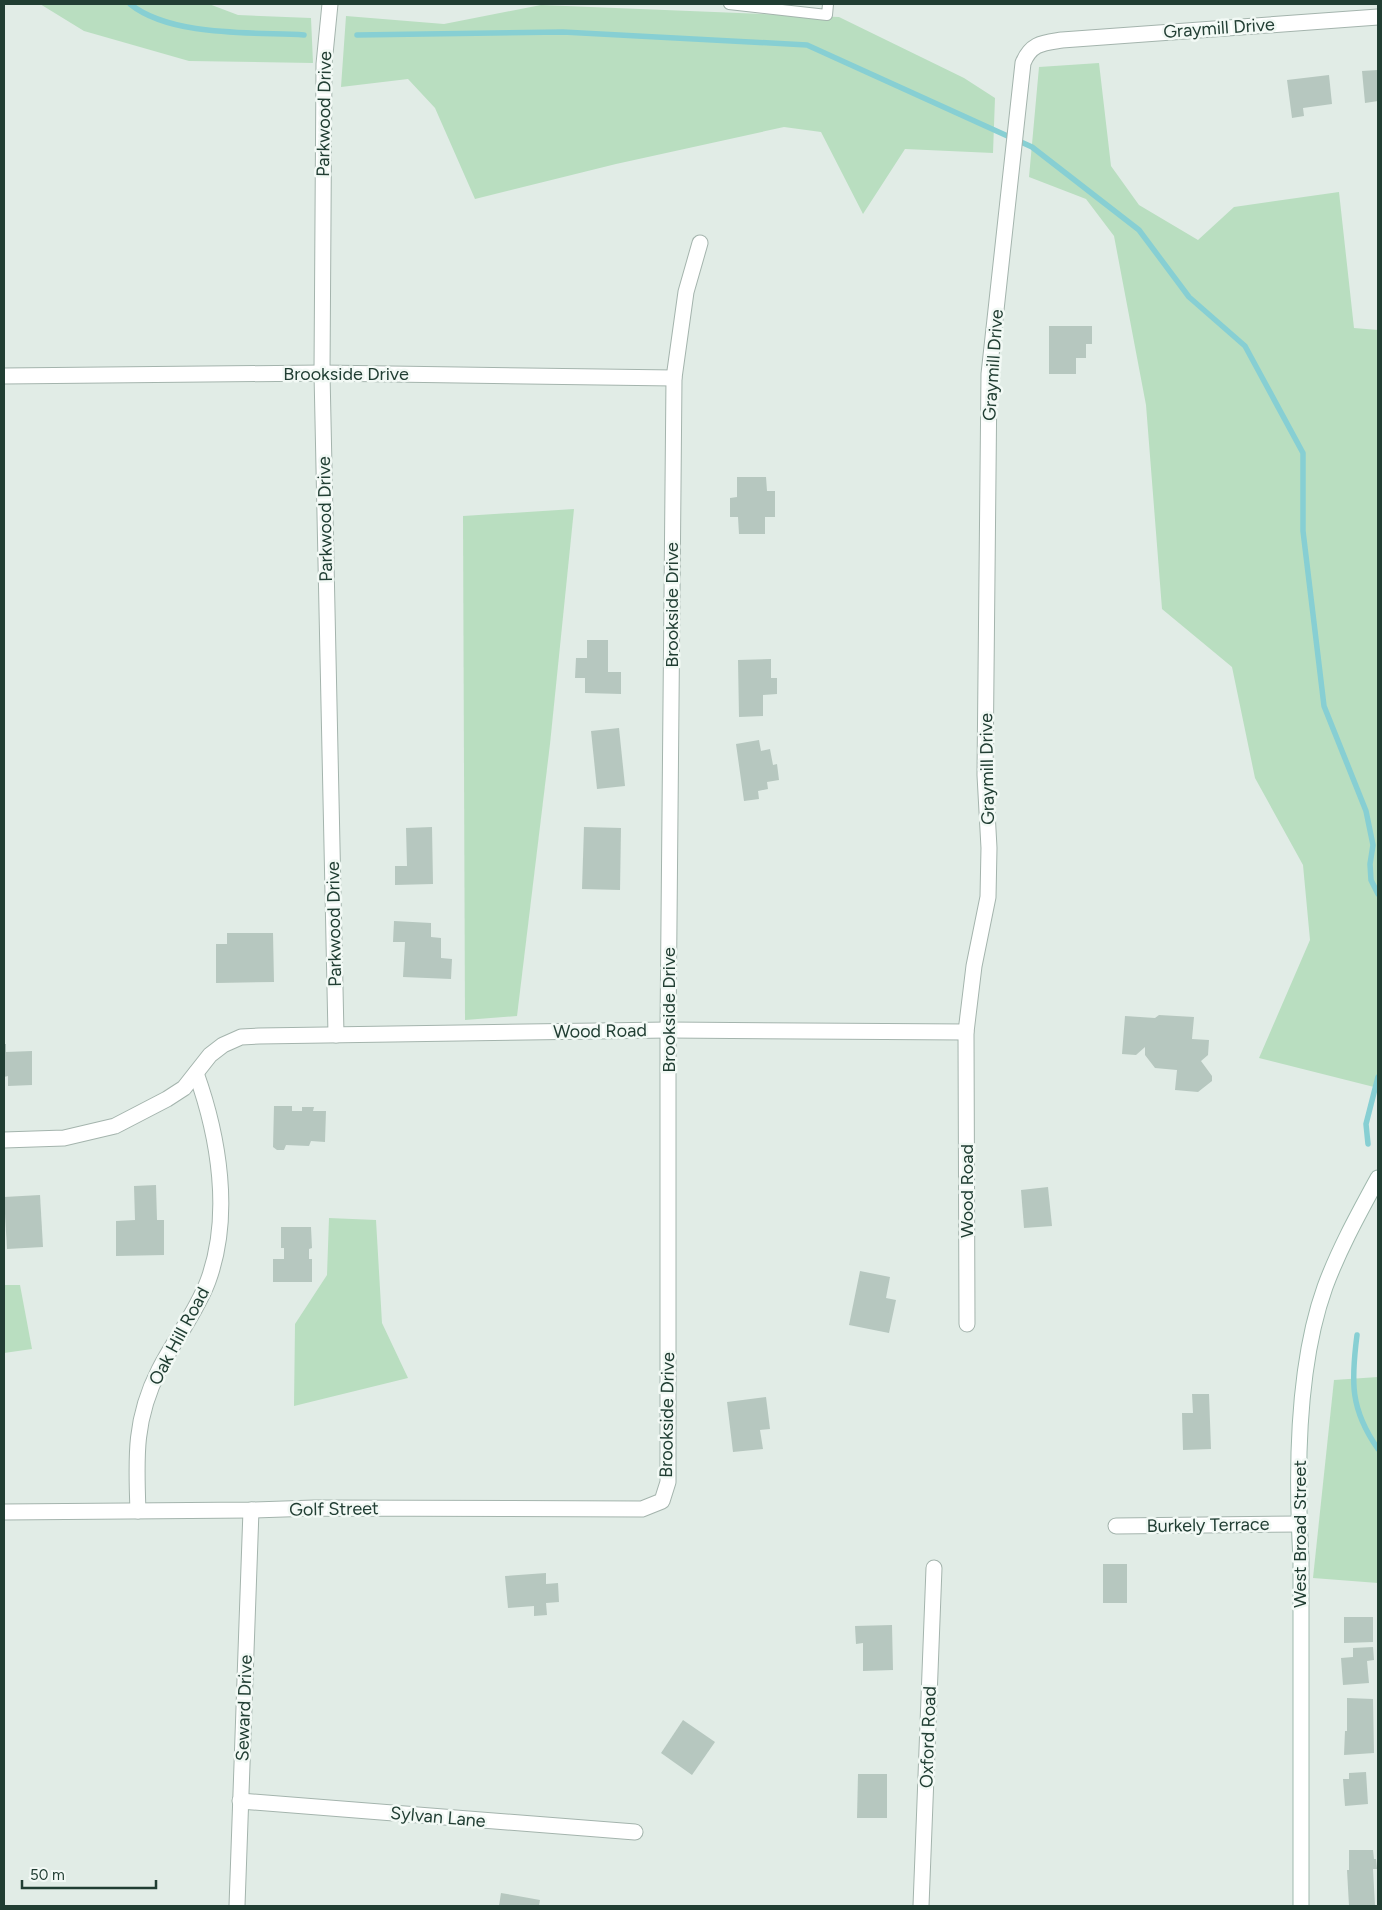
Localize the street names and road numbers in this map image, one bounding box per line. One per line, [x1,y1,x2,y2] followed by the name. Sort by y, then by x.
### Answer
[1162,13,1276,43] street label: Graymill Drive
[312,51,336,177] street label: Parkwood Drive
[978,308,1008,422] street label: Graymill Drive
[283,363,409,385] street label: Brookside Drive
[313,456,337,582] street label: Parkwood Drive
[661,542,683,668] street label: Brookside Drive
[975,713,999,825] street label: Graymill Drive
[322,861,346,987] street label: Parkwood Drive
[658,947,680,1073] street label: Brookside Drive
[553,1019,647,1043] street label: Wood Road
[956,1144,978,1238] street label: Wood Road
[144,1283,214,1389] street label: Oak Hill Road
[655,1352,679,1478] street label: Brookside Drive
[1289,1460,1311,1608] street label: West Broad Street
[289,1497,379,1521] street label: Golf Street
[1146,1513,1270,1537] street label: Burkely Terrace
[231,1654,257,1762] street label: Seward Drive
[915,1686,941,1788] street label: Oxford Road
[389,1802,487,1832] street label: Sylvan Lane

